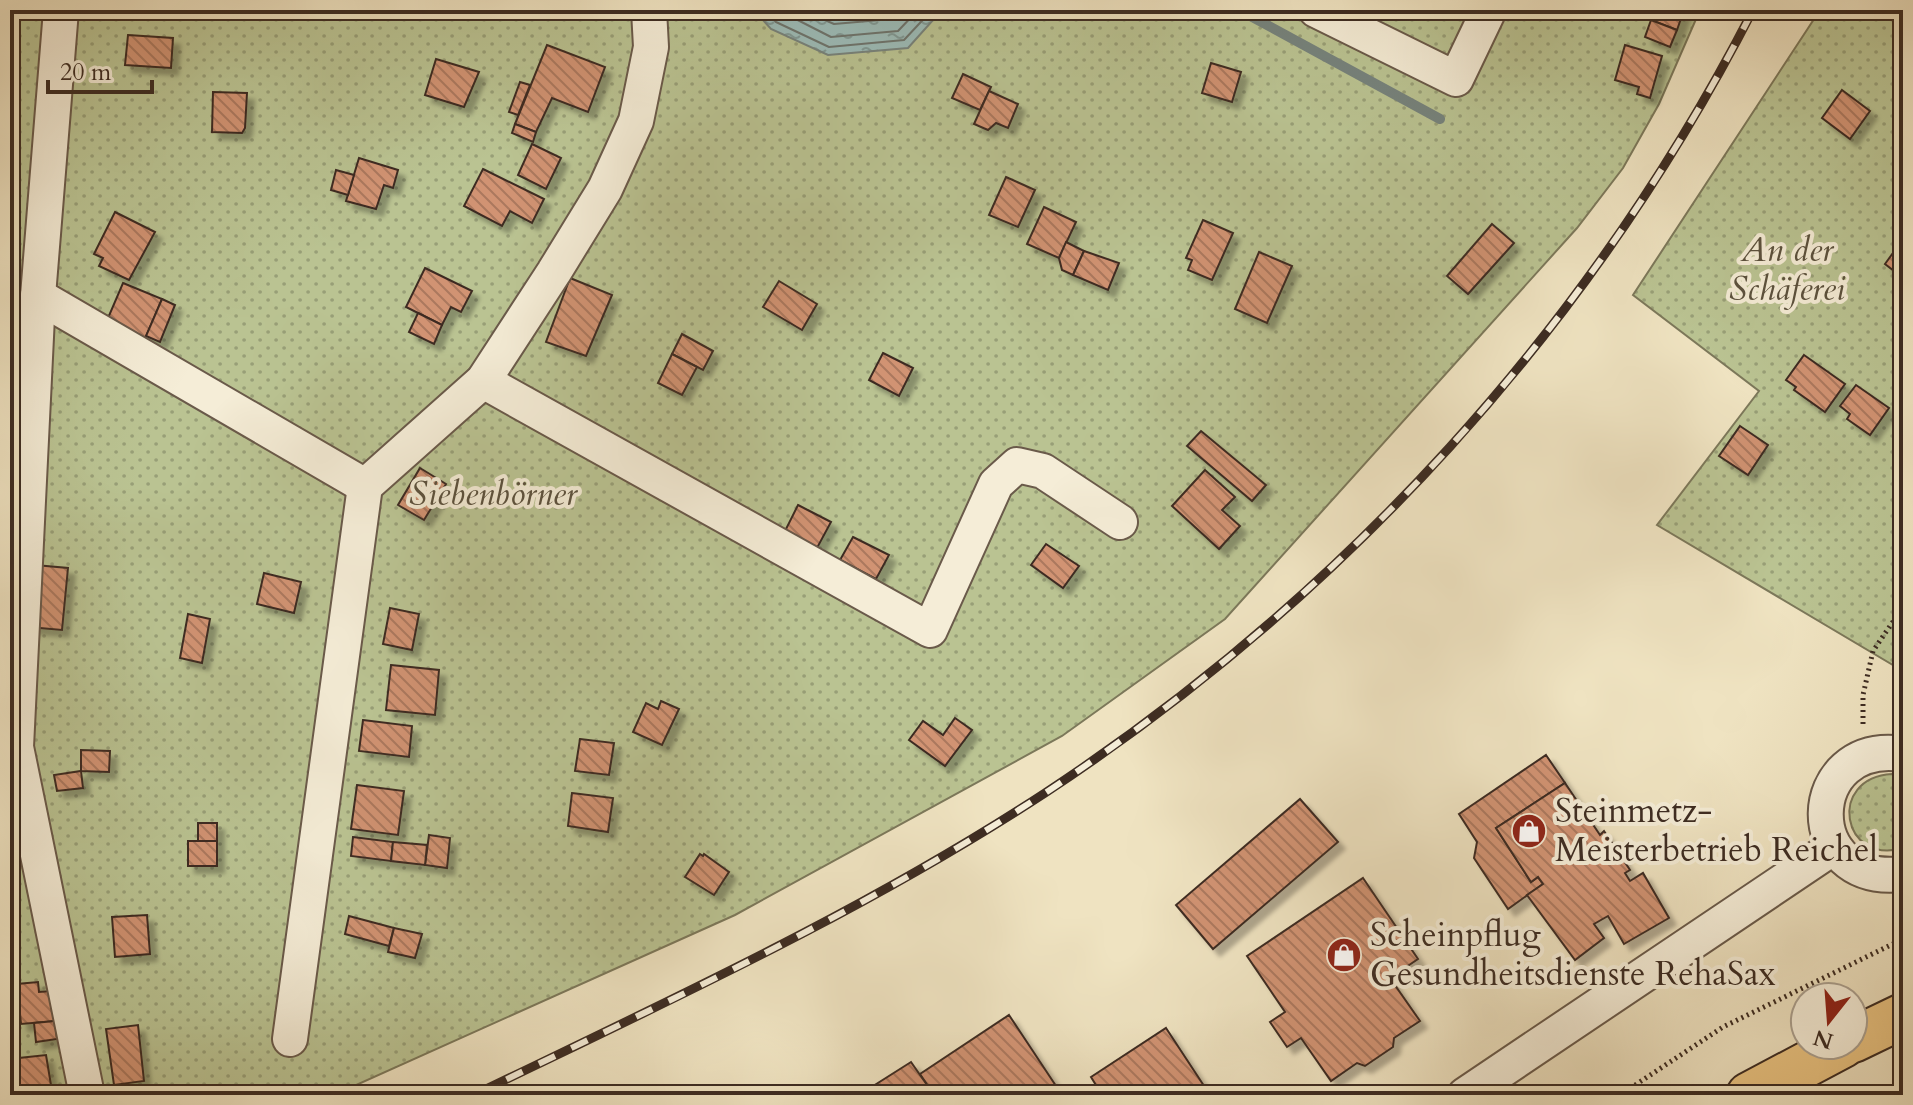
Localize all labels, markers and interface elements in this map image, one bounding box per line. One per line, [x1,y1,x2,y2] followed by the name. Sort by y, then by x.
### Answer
[48,44,152,94] scale bar
[60,56,112,89] text: 20 m
[1729,227,1846,312] park label: An der Schäferei
[409,471,578,517] park label: Siebenbörner
[1555,788,1878,873] place label: Steinmetz- Meisterbetrieb Reichel
[1510,812,1548,850] shop icon: Steinmetz- Meisterbetrieb Reichel
[1370,912,1776,997] place label: Scheinpflug Gesundheitsdienste RehaSax
[1325,936,1363,974] shop icon: Scheinpflug Gesundheitsdienste RehaSax
[1789,981,1869,1061] north arrow
[1810,1022,1837,1056] text: N

